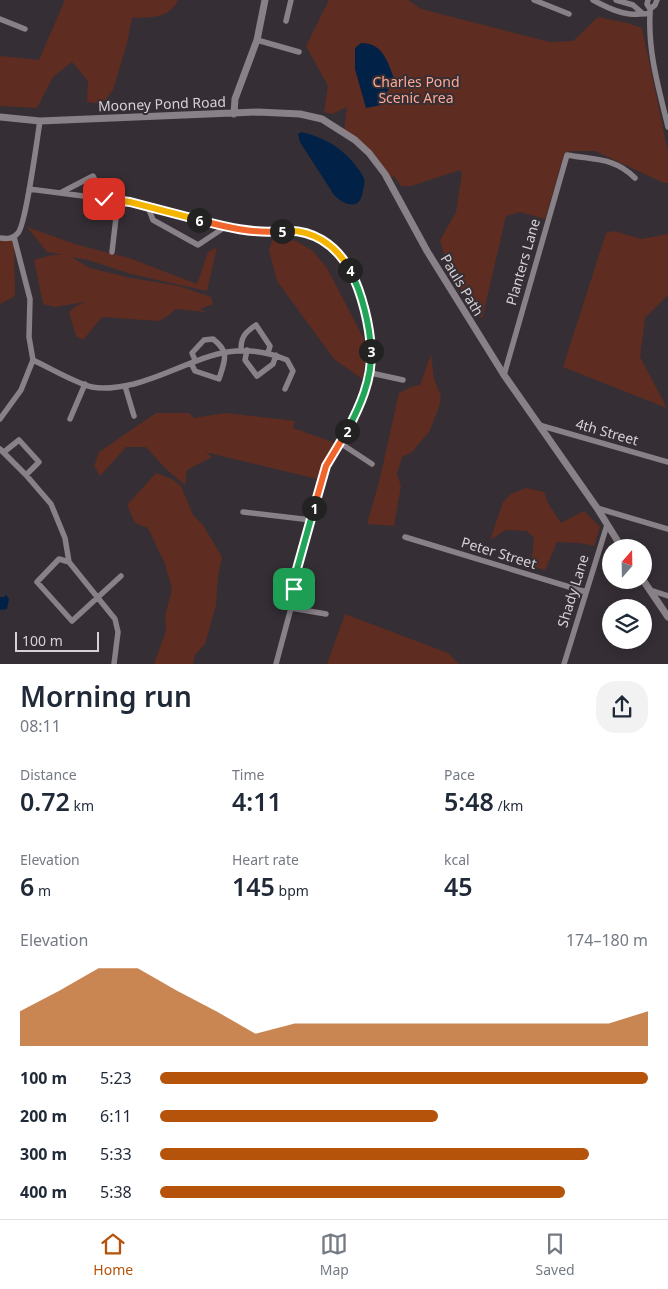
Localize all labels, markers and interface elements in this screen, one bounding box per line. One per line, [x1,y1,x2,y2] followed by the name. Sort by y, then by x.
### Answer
[372,72,460,107] park label: Charles Pond Scenic Area
[98,92,226,115] street label: Mooney Pond Road
[83,178,125,220] pin
[90,185,118,213] icon: check
[186,208,212,232] pin: 6
[195,211,204,230] text: 6
[501,216,544,307] street label: Planters Lane
[270,218,294,244] pin: 5
[278,222,287,241] text: 5
[437,250,488,319] street label: Pauls Path
[338,258,362,282] pin: 4
[346,261,355,280] text: 4
[358,338,384,364] pin: 3
[367,342,376,361] text: 3
[574,414,641,450] street label: 4th Street
[334,418,360,444] pin: 2
[343,422,352,441] text: 2
[302,496,326,520] pin: 1
[310,499,319,518] text: 1
[459,532,539,573] street label: Peter Street
[602,539,652,589] north arrow
[602,539,652,649] map controls
[552,552,593,630] street label: Shady Lane
[273,568,315,610] pin
[280,575,308,603] icon: arrive
[602,599,652,649] button: layers
[15,629,99,652] scale bar
[22,631,63,650] text: 100 m
[20,677,192,715] text: Morning run
[596,681,648,733] button: share
[20,715,61,737] text: 08:11
[20,765,77,784] text: Distance
[232,765,264,784] text: Time
[444,765,475,784] text: Pace
[20,784,70,818] text: 0.72
[232,784,282,818] text: 4:11
[444,784,494,818] text: 5:48
[70,796,94,815] text: km
[494,796,523,815] text: /km
[20,850,80,869] text: Elevation
[232,850,299,869] text: Heart rate
[444,850,470,869] text: kcal
[20,869,34,903] text: 6
[232,869,275,903] text: 145
[444,869,473,903] text: 45
[34,881,51,900] text: m
[275,881,309,900] text: bpm
[20,929,88,951] text: Elevation
[566,929,648,951] text: 174–180 m
[20,1067,67,1089] text: 100 m
[100,1067,132,1089] text: 5:23
[20,1105,67,1127] text: 200 m
[100,1105,132,1127] text: 6:11
[20,1143,67,1165] text: 300 m
[100,1143,132,1165] text: 5:33
[20,1181,67,1203] text: 400 m
[100,1181,132,1203] text: 5:38
[93,1230,133,1279] tab: Home
[320,1230,349,1279] tab: Map
[536,1230,575,1279] tab: Saved

